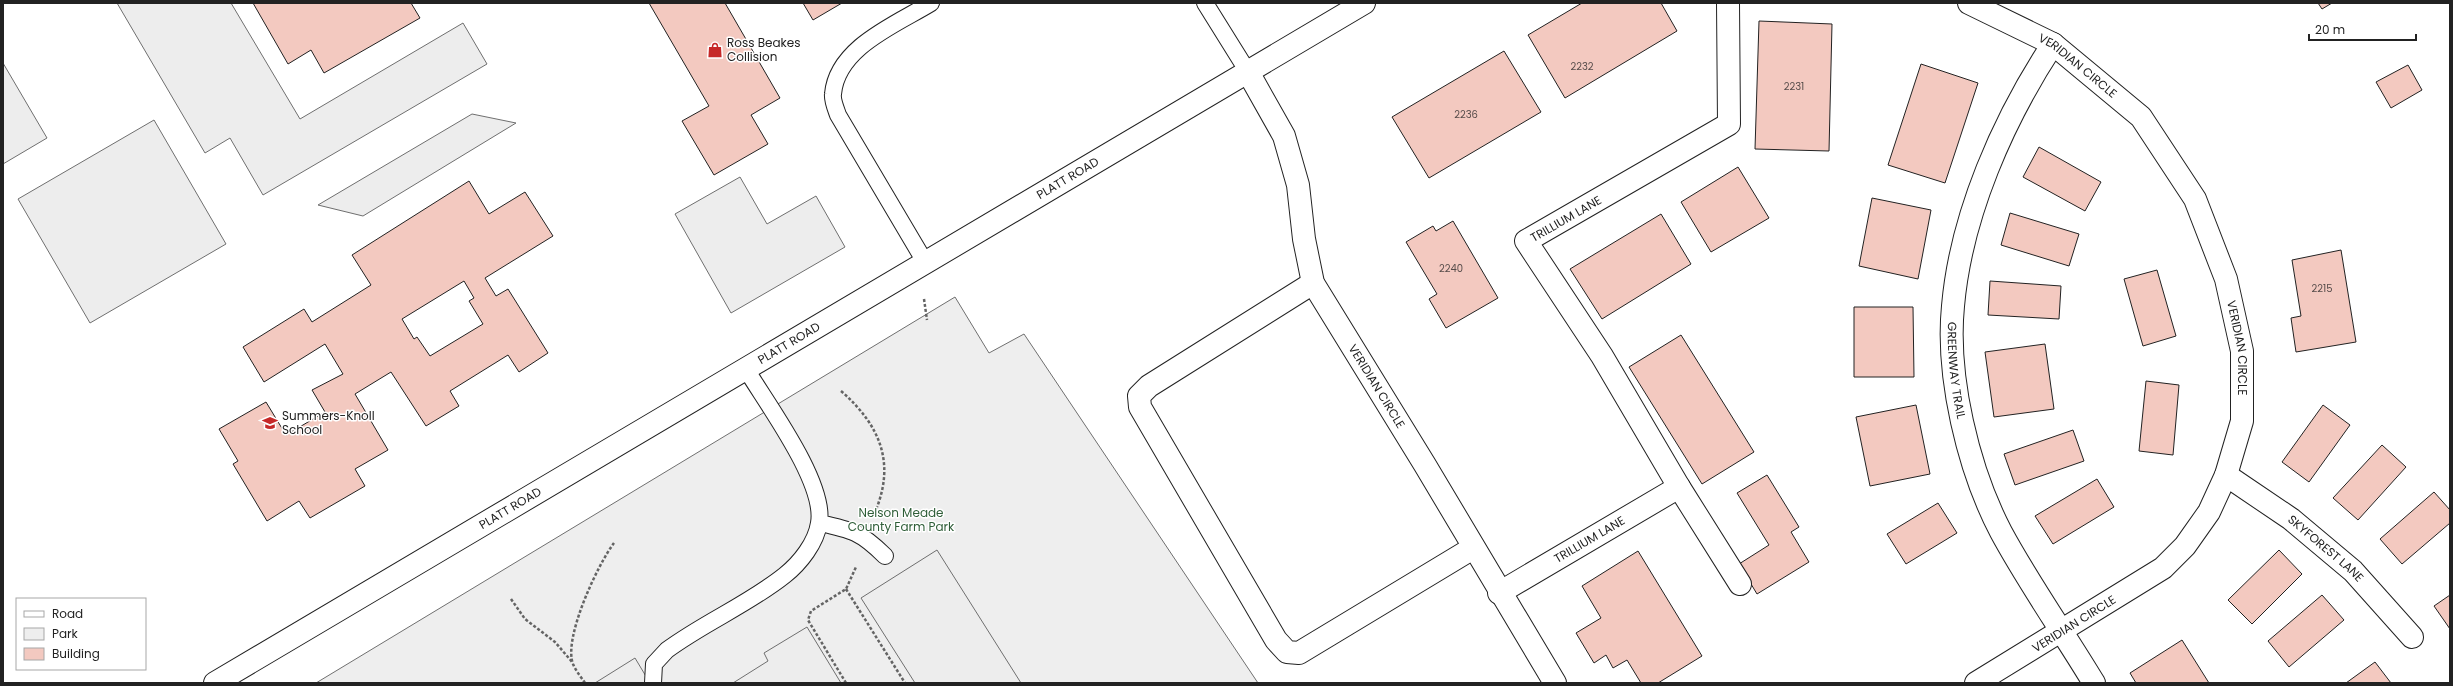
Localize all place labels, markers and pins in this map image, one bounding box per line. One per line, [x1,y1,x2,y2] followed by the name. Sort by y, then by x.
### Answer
[727,34,801,65] place label: Ross Beakes Collision
[706,41,724,59] shop icon: Ross Beakes Collision
[282,407,375,438] place label: Summers-Knoll School
[261,414,279,432] school or university icon: Summers-Knoll School

